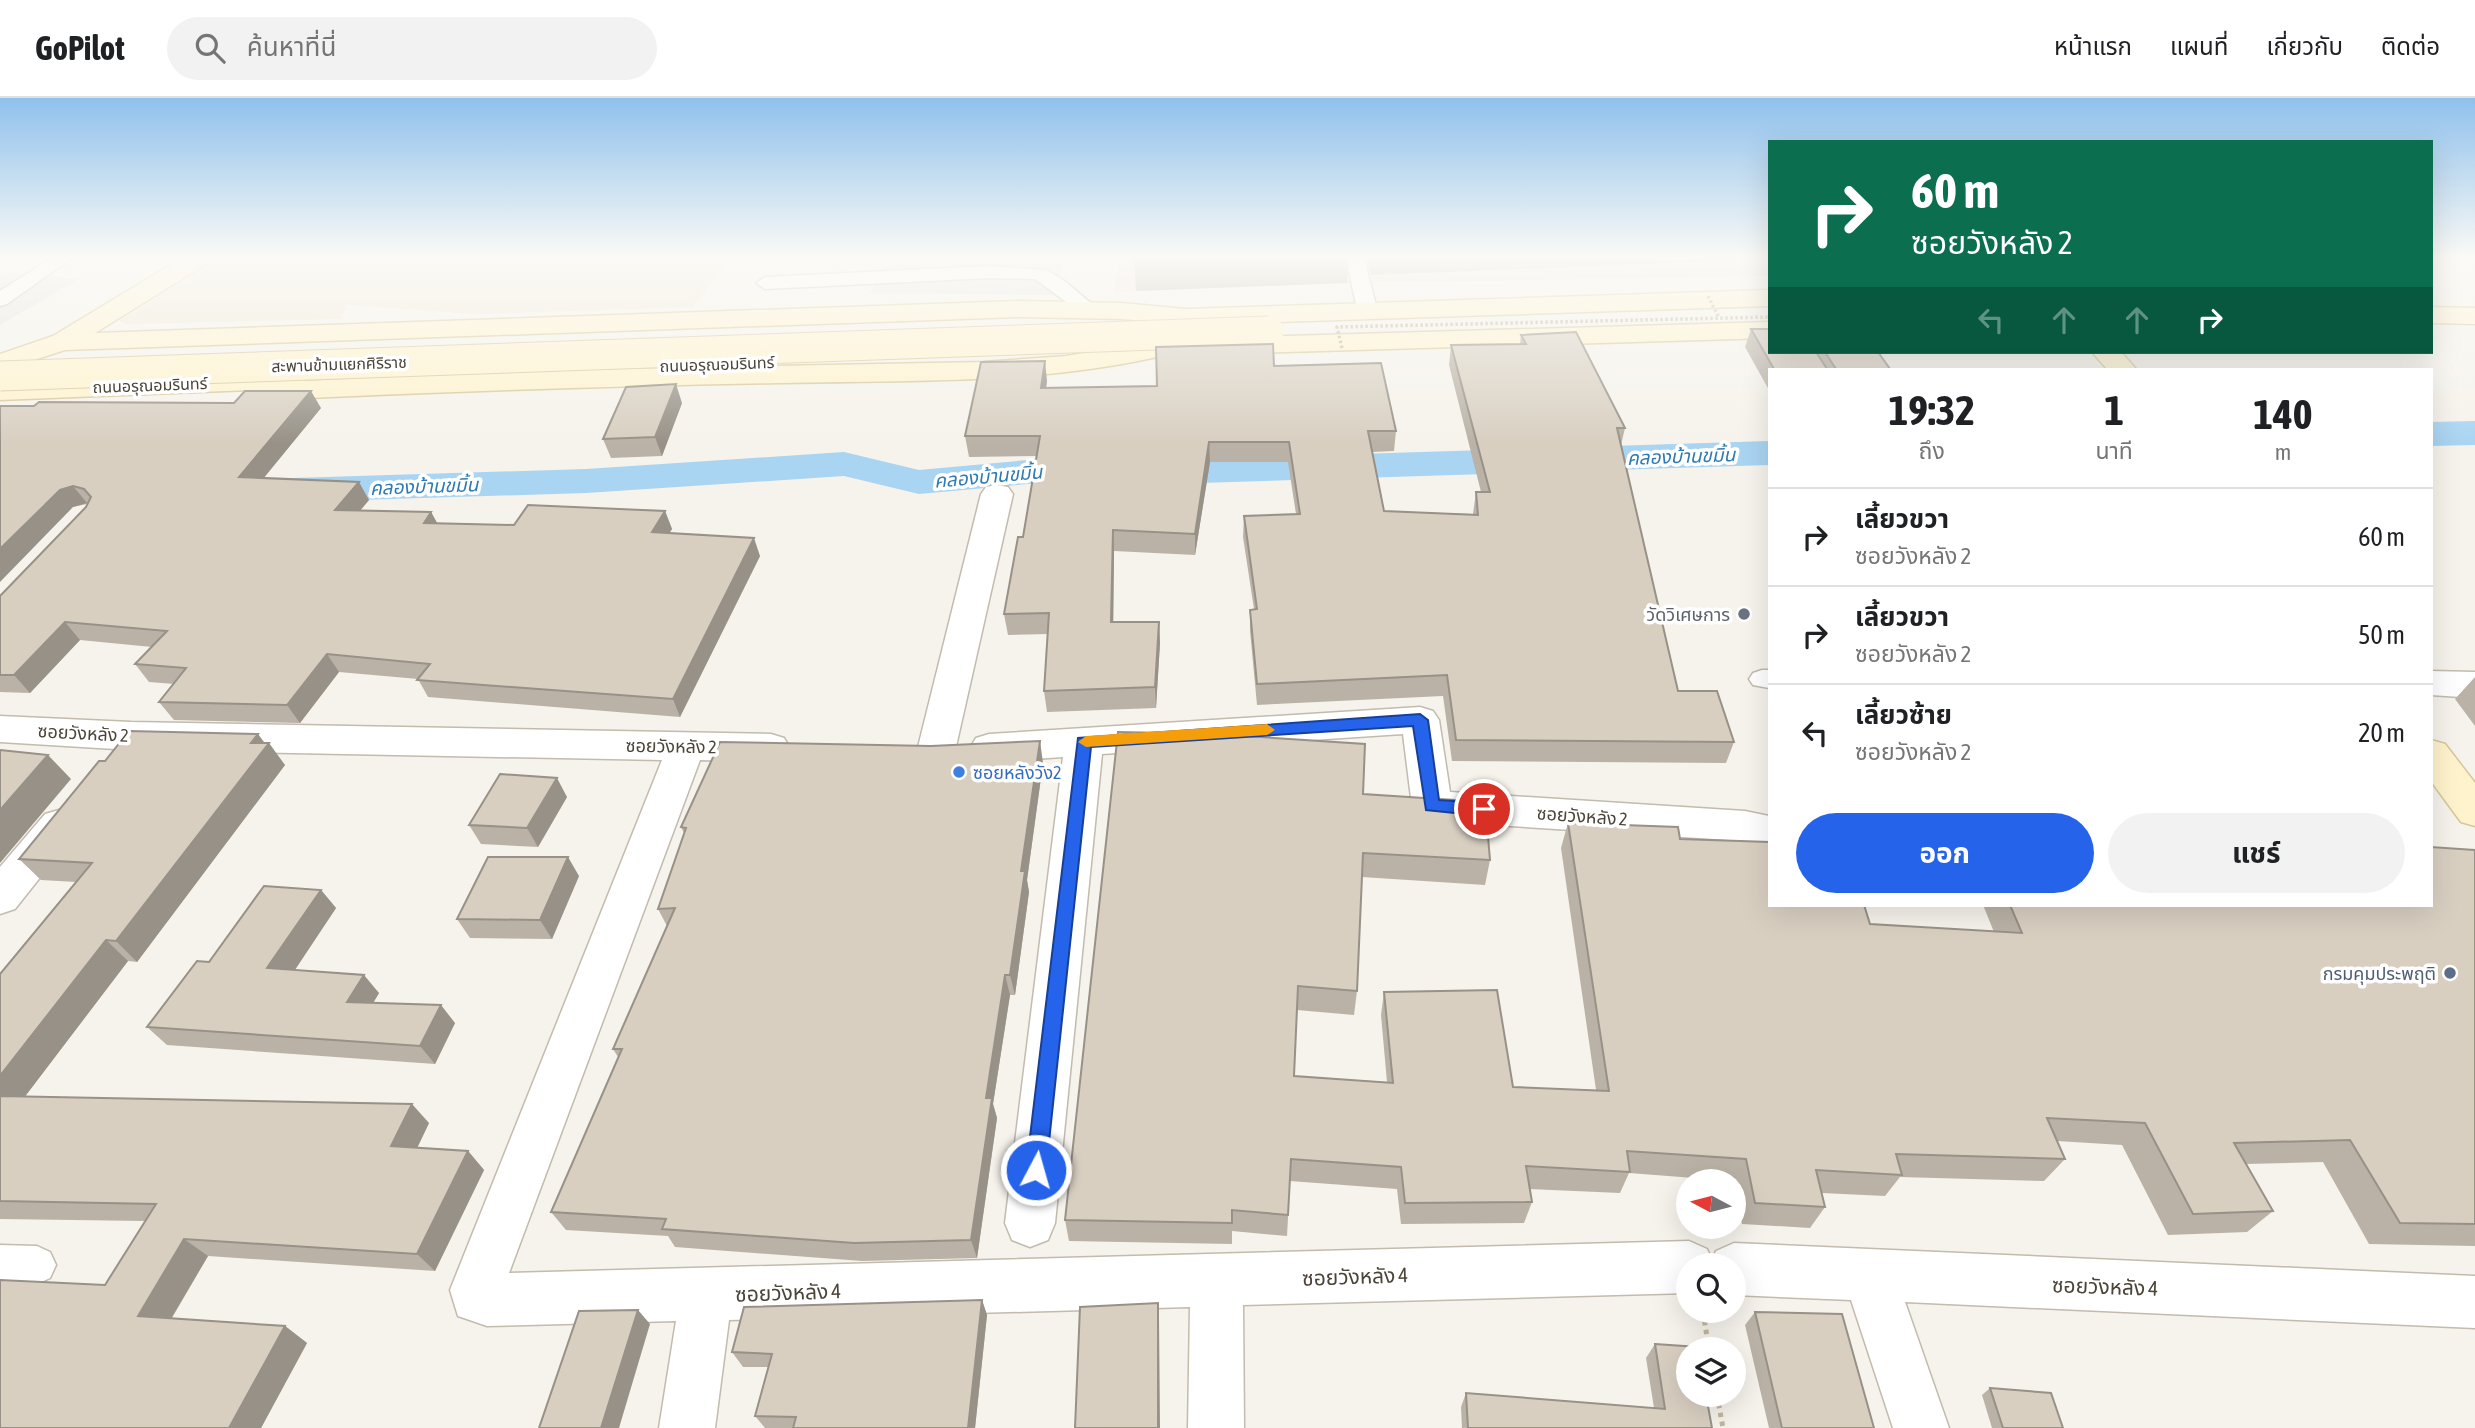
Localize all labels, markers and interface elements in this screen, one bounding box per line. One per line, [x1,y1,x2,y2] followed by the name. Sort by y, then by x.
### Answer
[167,17,657,80] search box
[35,29,125,67] text: GoPilot
[191,29,229,67] icon: search
[247,32,336,62] text: ค้นหาที่นี่
[2054,33,2132,60] text: หน้าแรก
[2170,33,2228,60] text: แผนที่
[2266,33,2343,60] text: เกี่ยวกับ
[2381,33,2440,60] text: ติดต่อ
[1911,162,1999,218] text: 60 m
[1796,168,1887,259] icon: right
[1911,224,2073,261] text: ซอยวังหลัง 2
[1972,301,2010,339] icon: left
[2045,301,2083,339] icon: ahead
[2118,301,2156,339] icon: ahead
[2191,301,2229,339] icon: right
[271,353,407,375] street label: สะพานข้ามแยกศิริราช
[659,353,776,376] street label: ถนนอรุณอมรินทร์
[92,374,209,397] street label: ถนนอรุณอมรินทร์
[1888,386,1975,434] text: 19:32
[2104,386,2124,434] text: 1
[2253,390,2313,438] text: 140
[1919,438,1945,464] text: ถึง
[2095,438,2133,464] text: นาที
[2275,439,2291,465] text: m
[1627,442,1737,469] water label: คลองบ้านขมิ้น
[933,459,1044,492] water label: คลองบ้านขมิ้น
[370,472,480,499] water label: คลองบ้านขมิ้น
[1855,504,1949,534] text: เลี้ยวขวา
[1796,518,1834,556] icon: right
[2358,522,2405,552] text: 60 m
[1855,543,1971,569] text: ซอยวังหลัง 2
[1855,602,1949,632] text: เลี้ยวขวา
[1646,604,1730,625] place label: วัดวิเศษการ
[1736,606,1752,622] marker: วัดวิเศษการ
[1796,616,1834,654] icon: right
[2358,620,2405,650] text: 50 m
[1855,641,1971,667] text: ซอยวังหลัง 2
[1855,700,1952,730] text: เลี้ยวซ้าย
[1796,714,1834,752] icon: left
[2358,718,2405,748] text: 20 m
[37,720,129,746] street label: ซอยวังหลัง 2
[625,735,717,757] street label: ซอยวังหลัง 2
[1855,739,1971,765] text: ซอยวังหลัง 2
[973,762,1062,783] place label: ซอยหลังวัง2
[951,764,967,780] marker: ซอยหลังวัง2
[1454,779,1514,839] pin
[1465,790,1503,828] icon: arrive
[1536,802,1628,830] street label: ซอยวังหลัง 2
[1796,813,2094,893] button: ออก
[2108,813,2405,893] button: แชร์
[2323,963,2436,985] place label: กรมคุมประพฤติ
[2442,965,2458,981] marker: กรมคุมประพฤติ
[999,1133,1073,1207] position arrow
[1676,1169,1746,1239] north arrow
[1676,1169,1746,1407] map controls
[1676,1253,1746,1323] button: search
[1302,1262,1409,1290] street label: ซอยวังหลัง 4
[2052,1272,2159,1300] street label: ซอยวังหลัง 4
[735,1278,842,1306] street label: ซอยวังหลัง 4
[1676,1337,1746,1407] button: layers

